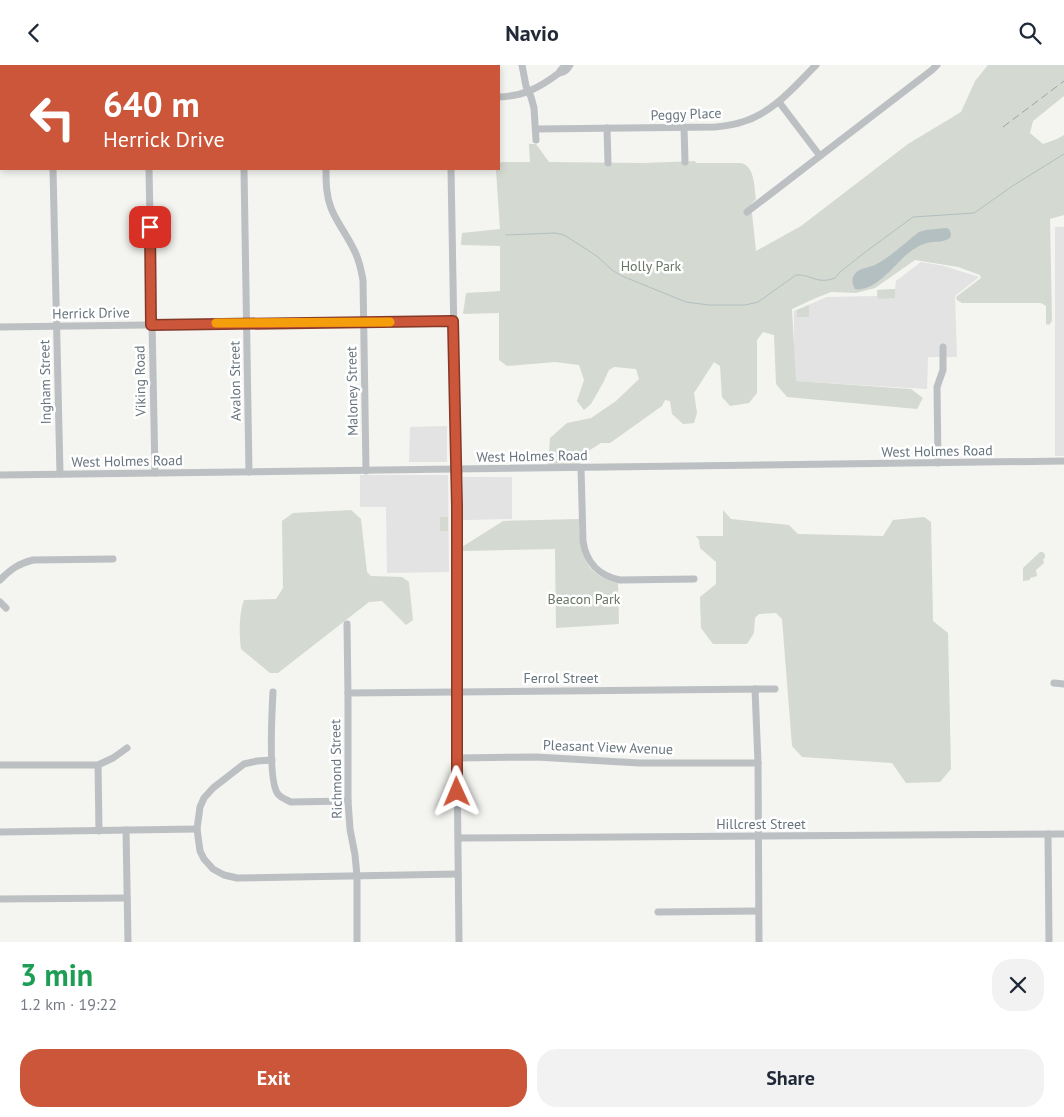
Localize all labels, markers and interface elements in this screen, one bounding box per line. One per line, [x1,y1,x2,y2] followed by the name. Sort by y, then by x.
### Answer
[20,19,48,47] icon: back
[505,19,559,47] text: Navio
[1016,19,1044,47] icon: search
[103,81,200,127] text: 640 m
[20,85,85,150] icon: left
[650,104,722,124] street label: Peggy Place
[103,125,225,153] text: Herrick Drive
[129,206,171,248] pin
[136,213,164,241] icon: arrive
[621,257,682,275] park label: Holly Park
[52,303,130,323] street label: Herrick Drive
[35,339,55,425] street label: Ingham Street
[225,341,245,421] street label: Avalon Street
[130,345,150,418] street label: Viking Road
[342,346,362,436] street label: Maloney Street
[881,441,993,461] street label: West Holmes Road
[476,446,588,466] street label: West Holmes Road
[71,451,183,471] street label: West Holmes Road
[548,590,621,608] park label: Beacon Park
[524,669,599,687] street label: Ferrol Street
[326,719,346,819] street label: Richmond Street
[543,736,673,758] street label: Pleasant View Avenue
[430,765,482,817] position arrow
[716,815,806,833] street label: Hillcrest Street
[20,955,93,994] text: 3 min
[992,959,1044,1011] button: close
[20,994,117,1014] text: 1.2 km · 19:22
[20,1049,527,1107] button: Exit
[537,1049,1044,1107] button: Share

